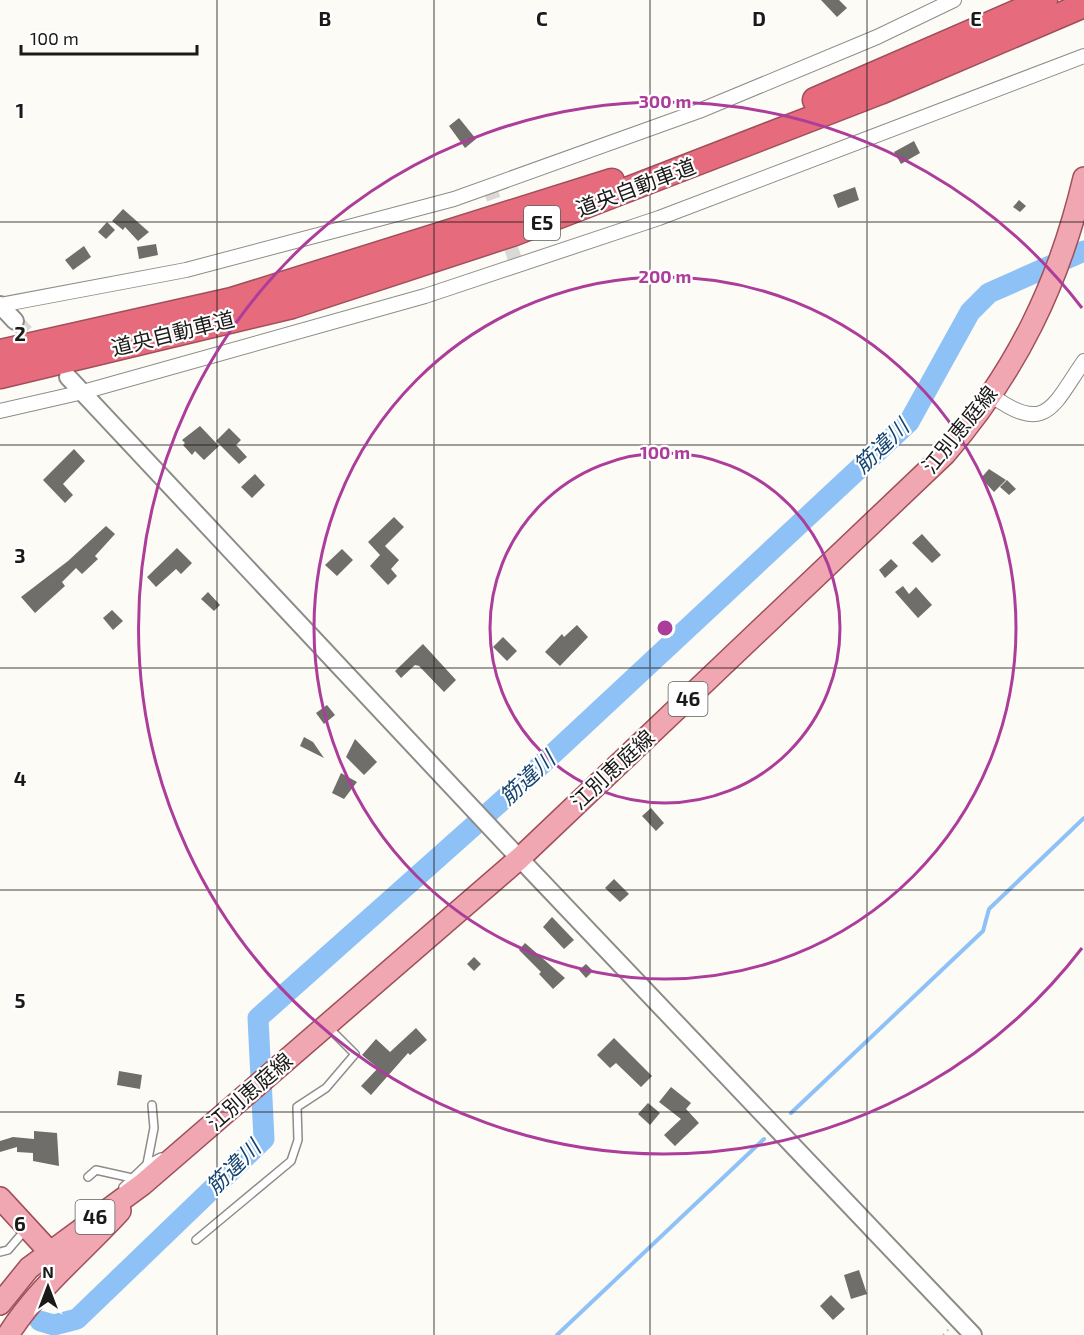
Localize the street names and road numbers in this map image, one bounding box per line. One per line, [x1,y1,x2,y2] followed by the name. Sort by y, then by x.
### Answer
[572,152,699,221] street label: 道央自動車道
[524,206,560,240] road number: E5
[108,305,237,360] street label: 道央自動車道
[916,380,1002,478] street label: 江別恵庭線
[668,682,708,716] road number: 46
[565,724,659,814] street label: 江別恵庭線
[201,1047,297,1135] street label: 江別恵庭線
[76,1200,115,1234] road number: 46

